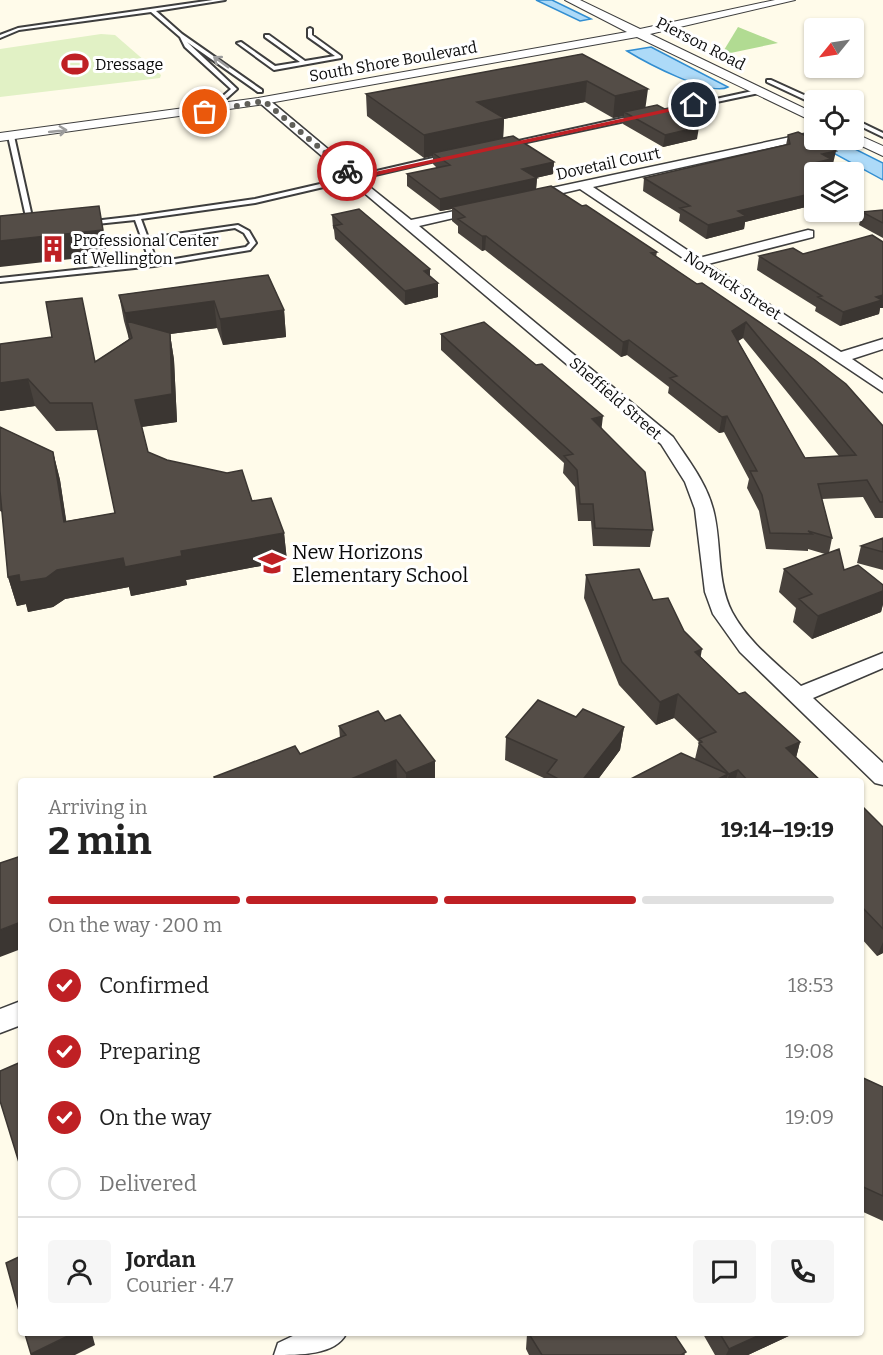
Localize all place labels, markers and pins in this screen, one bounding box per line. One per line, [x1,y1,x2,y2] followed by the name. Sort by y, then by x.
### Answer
[60,49,90,79] sports icon: Dressage
[95,55,163,74] place label: Dressage
[668,79,719,130] pin
[179,86,230,137] pin
[73,231,219,268] place label: Professional Center at Wellington
[38,234,68,264] building icon: Professional Center at Wellington
[292,540,469,587] place label: New Horizons Elementary School
[257,548,287,578] school or university icon: New Horizons Elementary School

